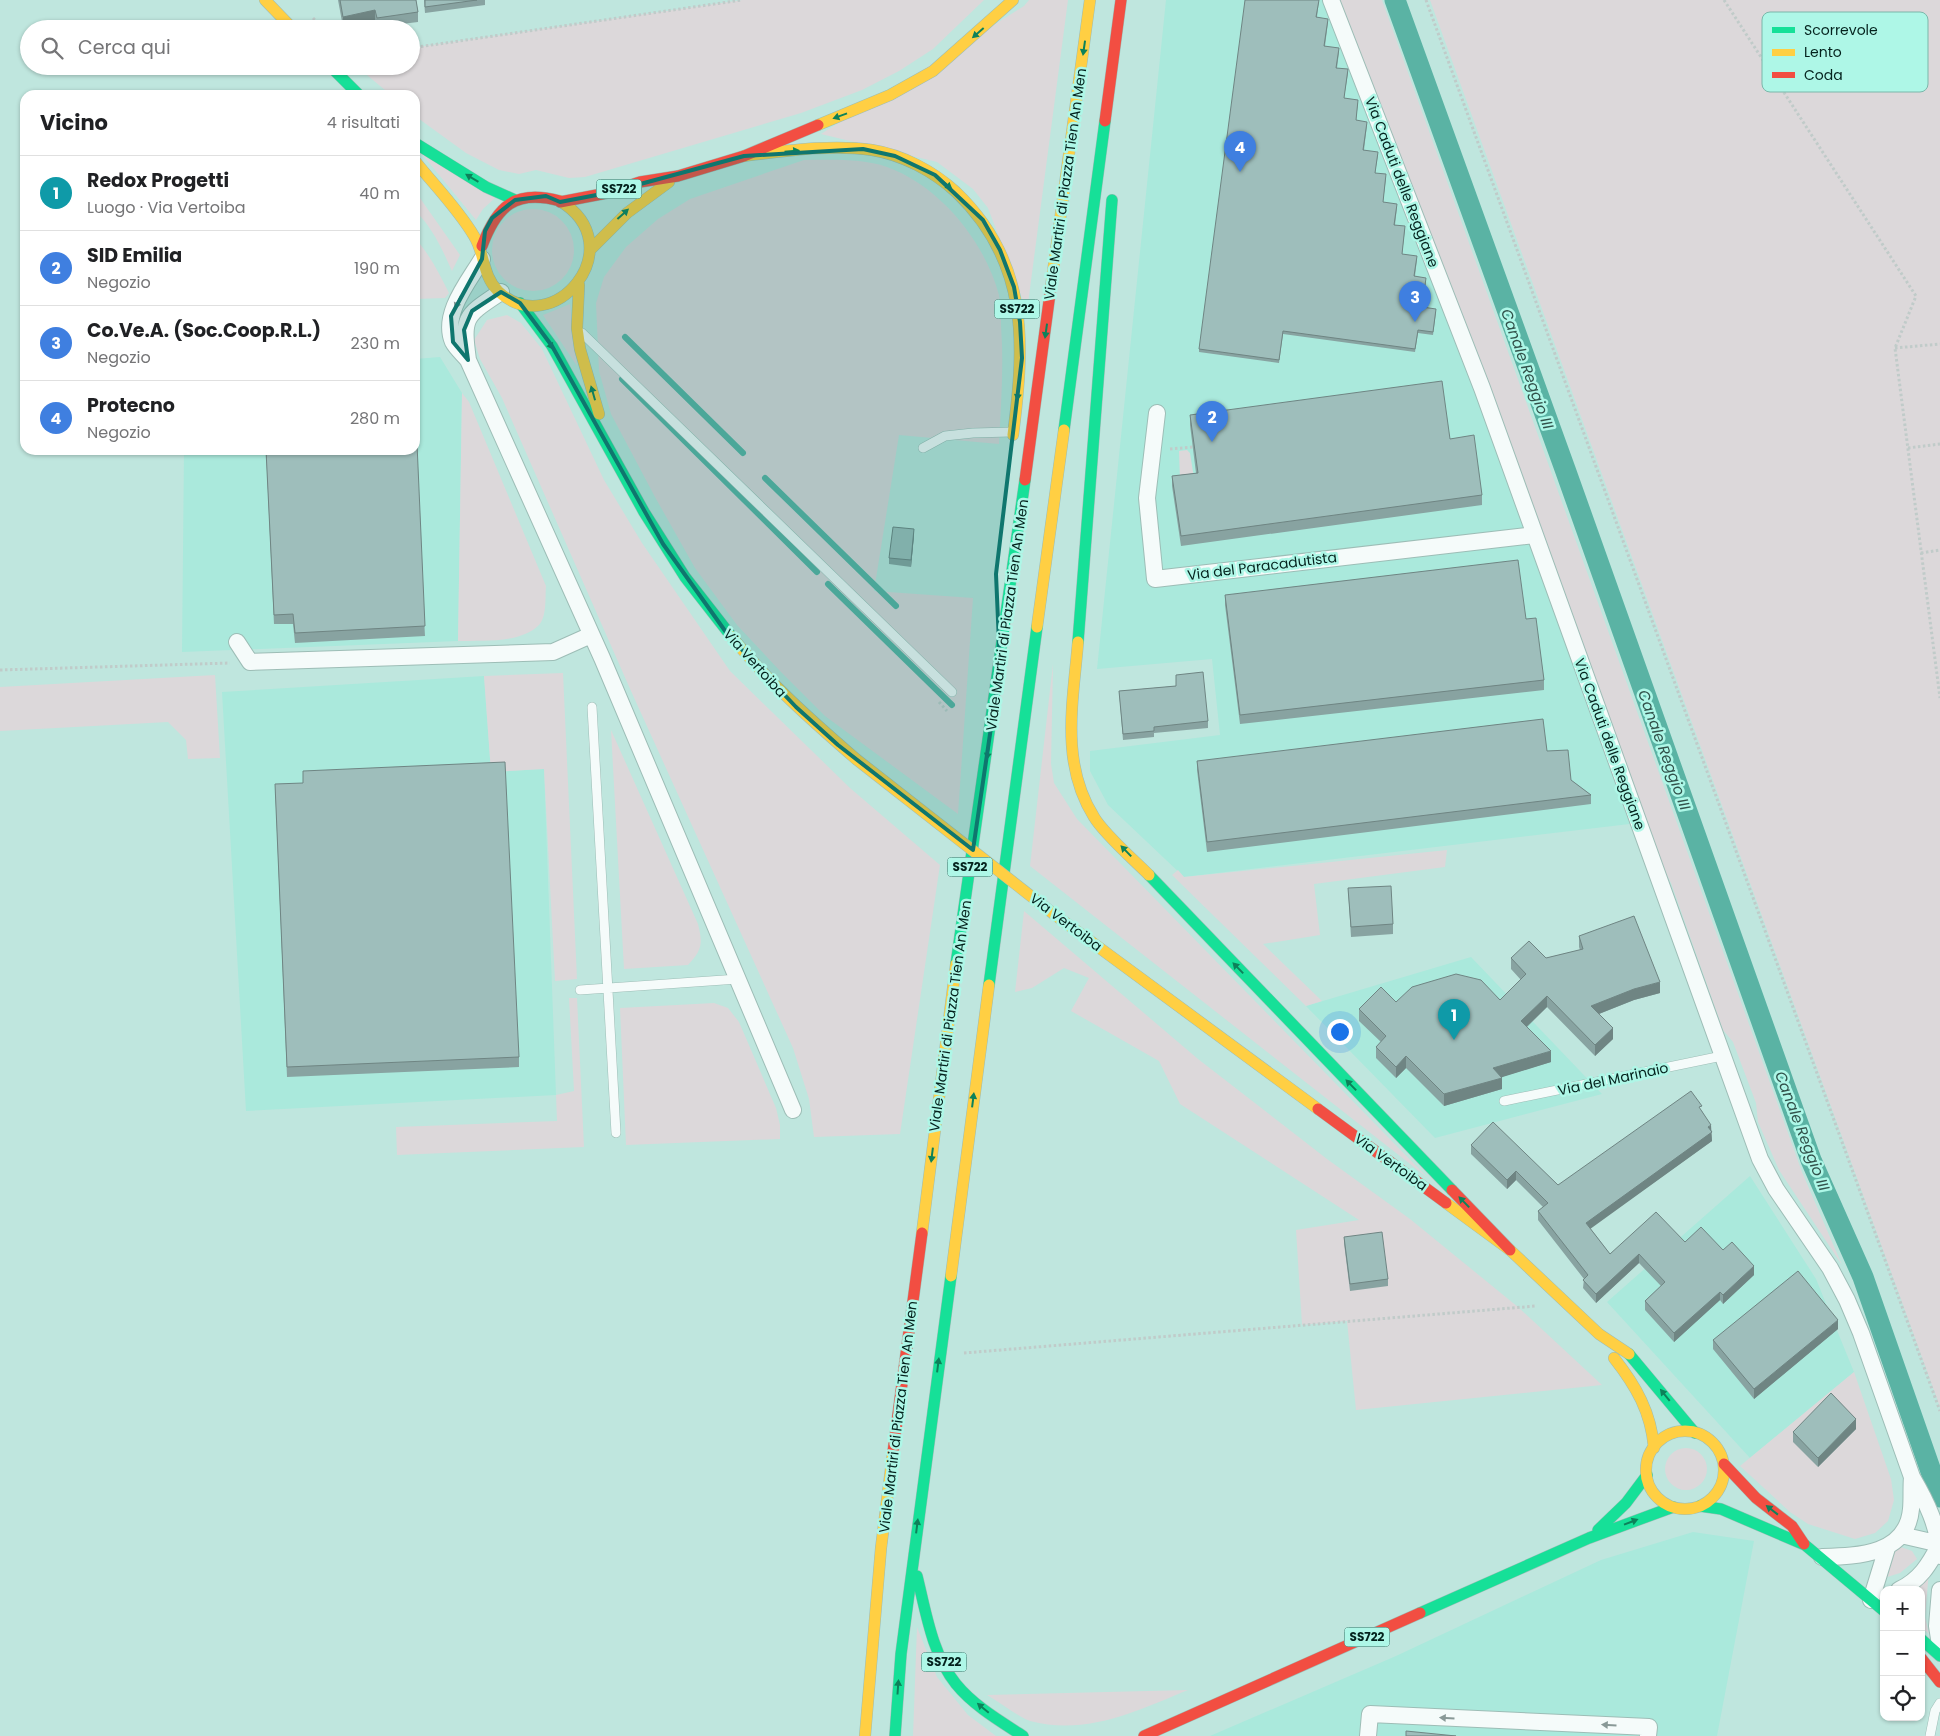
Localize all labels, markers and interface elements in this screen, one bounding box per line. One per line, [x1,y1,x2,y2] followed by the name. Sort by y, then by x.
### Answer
[1762,12,1928,92] legend
[20,20,420,75] search box
[1804,20,1878,40] text: Scorrevole
[972,28,985,39] one-way arrow
[38,34,66,62] icon: search
[78,34,171,61] text: Cerca qui
[1080,41,1088,57] one-way arrow
[1804,42,1842,62] text: Lento
[1804,65,1843,85] text: Coda
[1039,67,1091,301] street label: Viale Martiri di Piazza Tien An Men
[1360,94,1444,270] street label: Via Caduti delle Reggiane
[40,108,108,137] text: Vicino
[327,111,400,134] text: 4 risultati
[832,112,847,120] one-way arrow
[1224,131,1256,172] pin: 4
[784,147,800,155] one-way arrow
[87,167,229,194] text: Redox Progetti
[465,174,478,183] one-way arrow
[939,179,952,190] one-way arrow
[596,180,642,198] road number: SS722
[53,182,59,205] text: 1
[359,182,400,205] text: 40 m
[87,196,246,219] text: Luogo · Via Vertoiba
[617,209,630,220] one-way arrow
[87,242,182,269] text: SID Emilia
[51,257,61,280] text: 2
[354,257,400,280] text: 190 m
[87,271,151,294] text: Negozio
[1399,281,1431,322] pin: 3
[453,295,461,309] one-way arrow
[994,300,1040,318] road number: SS722
[1496,306,1559,432] water label: Canale Reggio III
[87,317,321,344] text: Co.Ve.A. (Soc.Coop.R.L.)
[1041,323,1049,339] one-way arrow
[51,332,61,355] text: 3
[351,332,400,355] text: 230 m
[544,336,554,349] one-way arrow
[87,346,151,369] text: Negozio
[588,386,596,401] one-way arrow
[1014,386,1022,402] one-way arrow
[87,392,175,419] text: Protecno
[1196,401,1228,442] pin: 2
[51,407,61,430] text: 4
[350,407,400,430] text: 280 m
[87,421,151,444] text: Negozio
[981,498,1033,732] street label: Viale Martiri di Piazza Tien An Men
[1186,547,1338,585] street label: Via del Paracadutista
[719,624,791,702] street label: Via Vertoiba
[1570,655,1650,833] street label: Via Caduti delle Reggiane
[1633,687,1696,813] water label: Canale Reggio III
[983,744,991,760] one-way arrow
[1120,845,1132,857] one-way arrow
[948,858,992,876] road number: SS722
[1026,888,1106,956] street label: Via Vertoiba
[924,899,976,1133] street label: Viale Martiri di Piazza Tien An Men
[1233,962,1245,974] one-way arrow
[1438,999,1470,1040] pin: 1
[1327,1019,1353,1045] your location
[1556,1058,1670,1100] street label: Via del Marinaio
[1770,1068,1835,1194] water label: Canale Reggio III
[1345,1079,1357,1091] one-way arrow
[969,1091,977,1107] one-way arrow
[1350,1129,1432,1195] street label: Via Vertoiba
[928,1148,936,1164] one-way arrow
[1458,1196,1470,1208] one-way arrow
[874,1300,922,1534] street label: Viale Martiri di Piazza Tien An Men
[935,1357,943,1373] one-way arrow
[1659,1388,1670,1401] one-way arrow
[1765,1505,1779,1515] one-way arrow
[913,1518,921,1534] one-way arrow
[1624,1518,1639,1526] one-way arrow
[1880,1586,1925,1721] map controls
[1880,1586,1925,1631] button: +
[1344,1628,1390,1646] road number: SS722
[1880,1631,1925,1676] button: −
[922,1652,966,1671] road number: SS722
[1880,1676,1925,1721] button: locate
[895,1679,903,1695] one-way arrow
[977,1703,990,1714] one-way arrow
[1439,1713,1455,1721] one-way arrow
[1601,1721,1617,1729] one-way arrow

